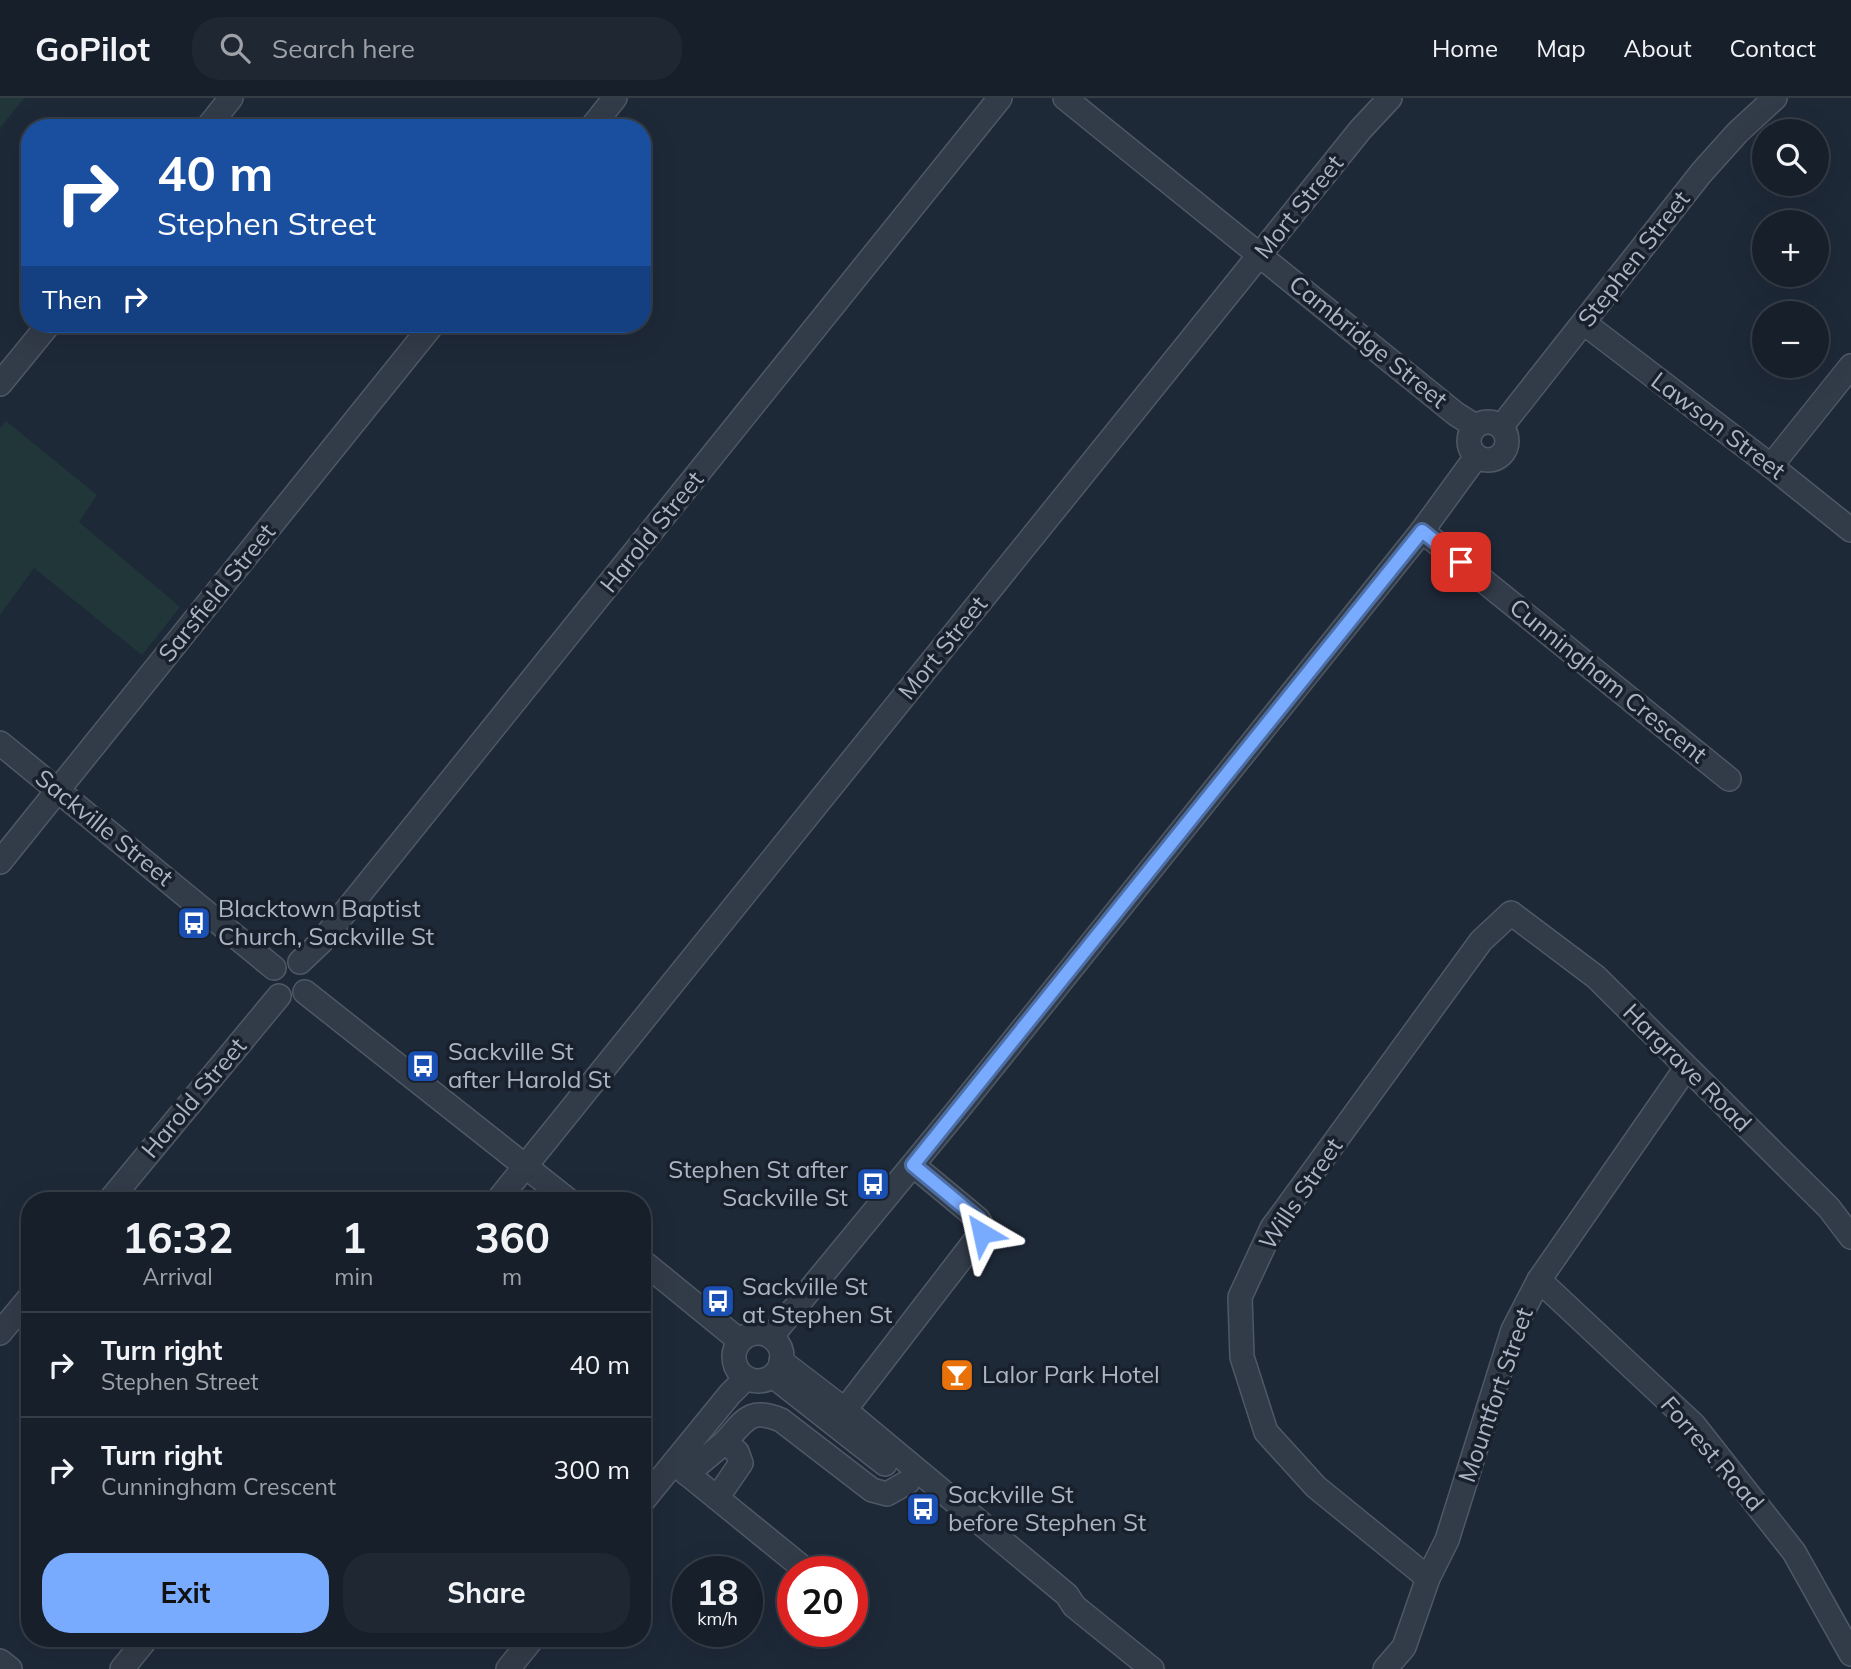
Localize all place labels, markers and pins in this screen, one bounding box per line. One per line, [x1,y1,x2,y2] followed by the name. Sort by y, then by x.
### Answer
[1431,532,1491,592] pin
[218,893,434,951] place label: Blacktown Baptist Church, Sackville St
[175,904,213,942] bus stop icon: Blacktown Baptist Church, Sackville St
[448,1036,611,1094] place label: Sackville St after Harold St
[404,1047,442,1085] bus stop icon: Sackville St after Harold St
[668,1154,848,1212] place label: Stephen St after Sackville St
[854,1165,892,1203] bus stop icon: Stephen St after Sackville St
[742,1271,892,1329] place label: Sackville St at Stephen St
[699,1282,737,1320] bus stop icon: Sackville St at Stephen St
[938,1356,976,1394] bar icon: Lalor Park Hotel
[982,1359,1160,1389] place label: Lalor Park Hotel
[948,1479,1146,1537] place label: Sackville St before Stephen St
[904,1490,942,1528] bus stop icon: Sackville St before Stephen St

